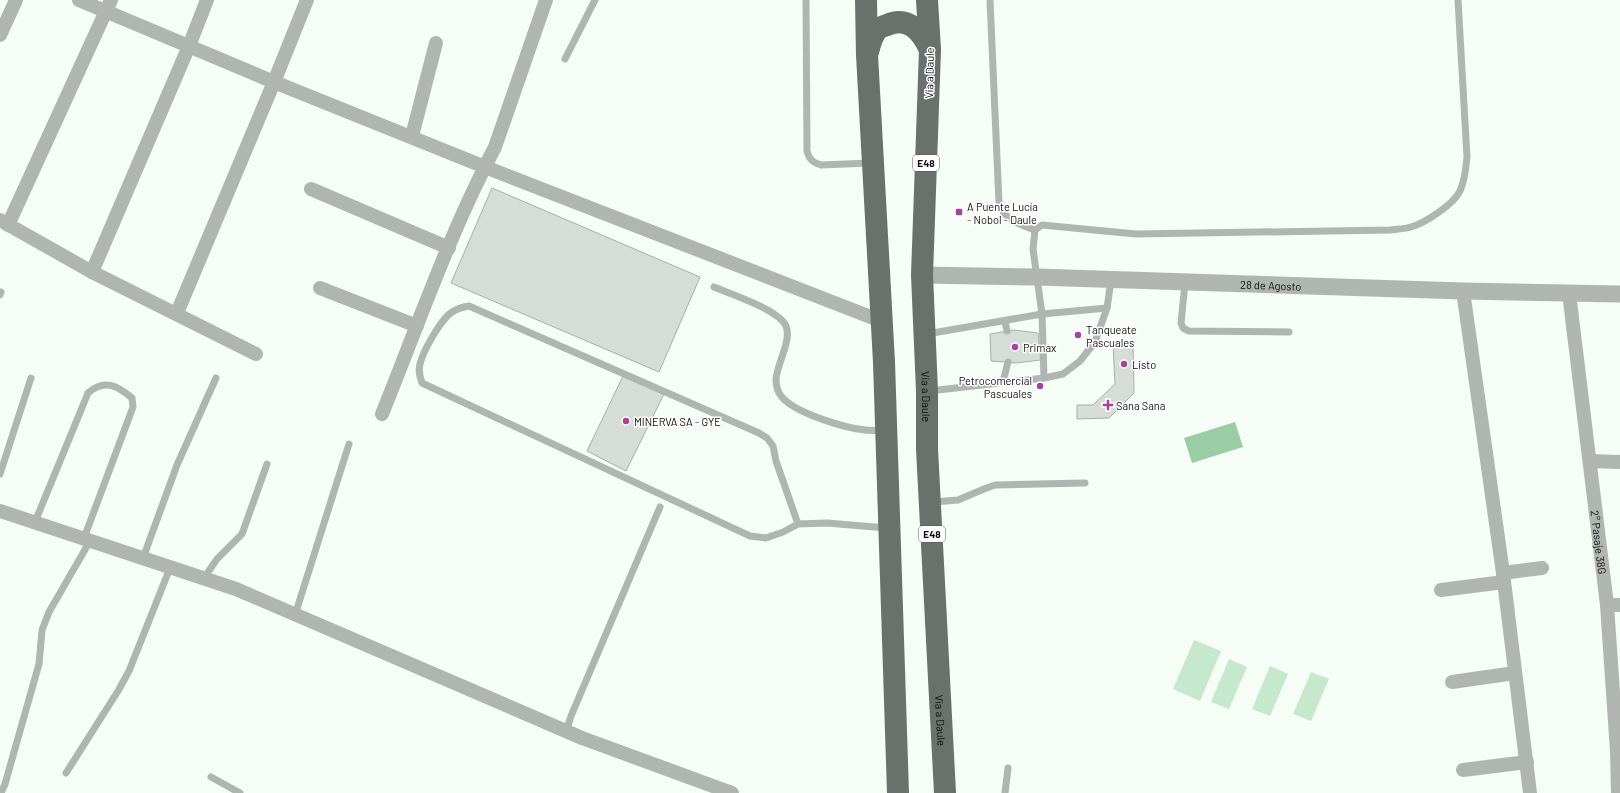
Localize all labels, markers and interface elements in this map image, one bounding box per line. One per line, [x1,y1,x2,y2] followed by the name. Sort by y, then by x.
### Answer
[922,47,936,99] street label: Vía a Daule
[913,155,939,171] road number: E48
[967,200,1038,226] place label: A Puente Lucía - Nobol - Daule
[954,207,964,217] marker: A Puente Lucía - Nobol - Daule
[1240,277,1302,292] street label: 28 de Agosto
[1086,323,1137,349] place label: Tanqueate Pascuales
[1073,330,1083,340] marker: Tanqueate Pascuales
[1023,341,1056,354] place label: Primax
[1010,342,1020,352] marker: Primax
[1132,358,1156,371] place label: Listo
[1119,359,1129,369] marker: Listo
[920,371,934,422] street label: Vía a Daule
[959,374,1032,400] place label: Petrocomercial Pascuales
[1035,381,1045,391] marker: Petrocomercial Pascuales
[1116,399,1165,412] place label: Sana Sana
[1103,400,1113,410] marker: Sana Sana
[634,415,721,428] place label: MINERVA SA - GYE
[621,416,631,426] marker: MINERVA SA - GYE
[1589,509,1610,575] street label: 2° Pasaje 38G
[919,526,945,542] road number: E48
[933,694,949,746] street label: Vía a Daule

